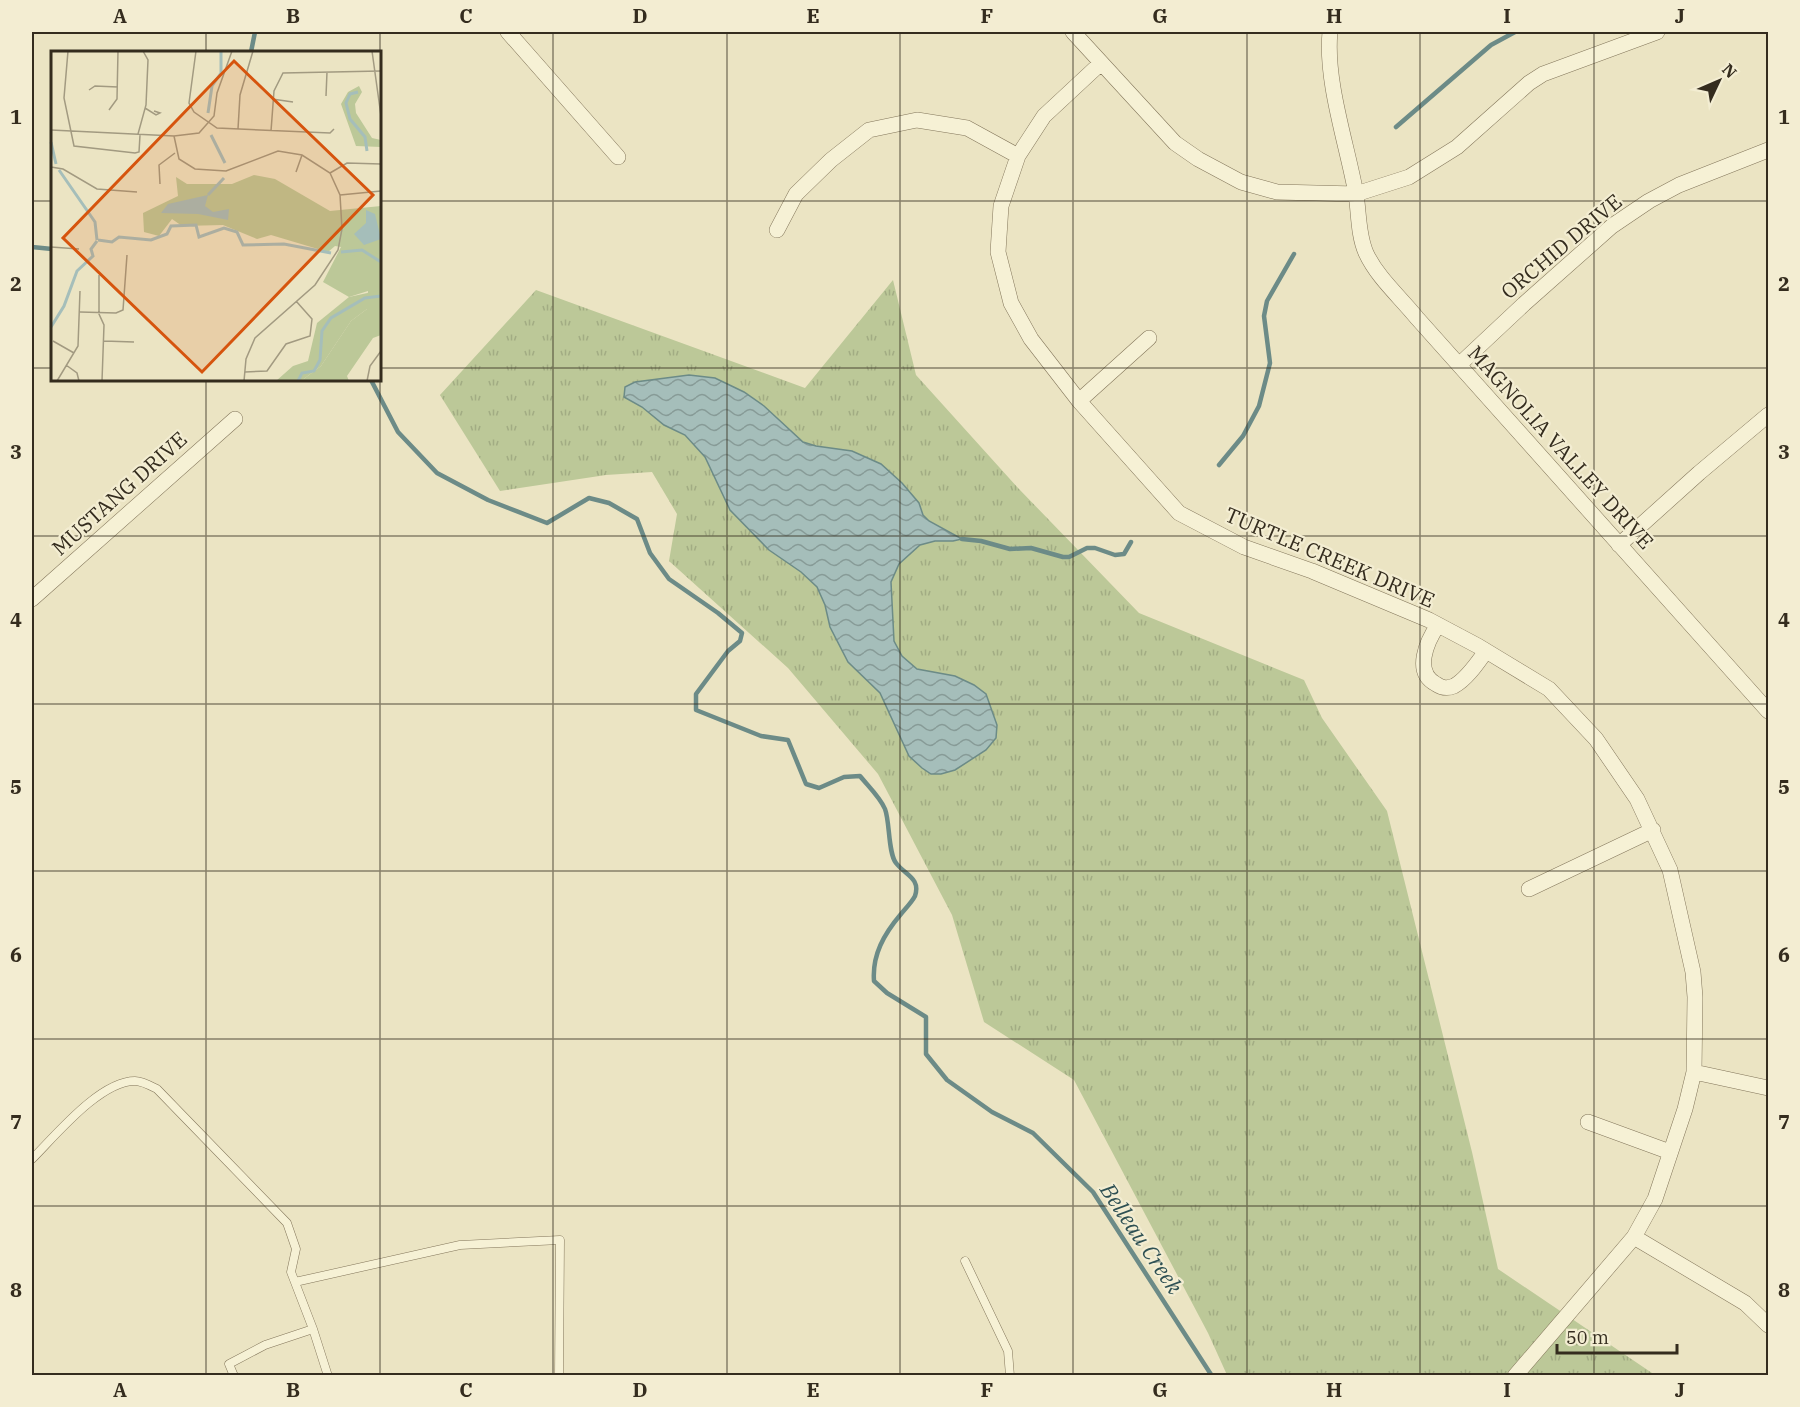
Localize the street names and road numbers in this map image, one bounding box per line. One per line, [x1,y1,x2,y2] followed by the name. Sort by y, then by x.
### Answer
[1495,187,1627,305] street label: ORCHID DRIVE
[1462,339,1660,555] street label: MAGNOLIA VALLEY DRIVE
[45,425,193,561] street label: MUSTANG DRIVE
[1221,500,1439,614] street label: TURTLE CREEK DRIVE

